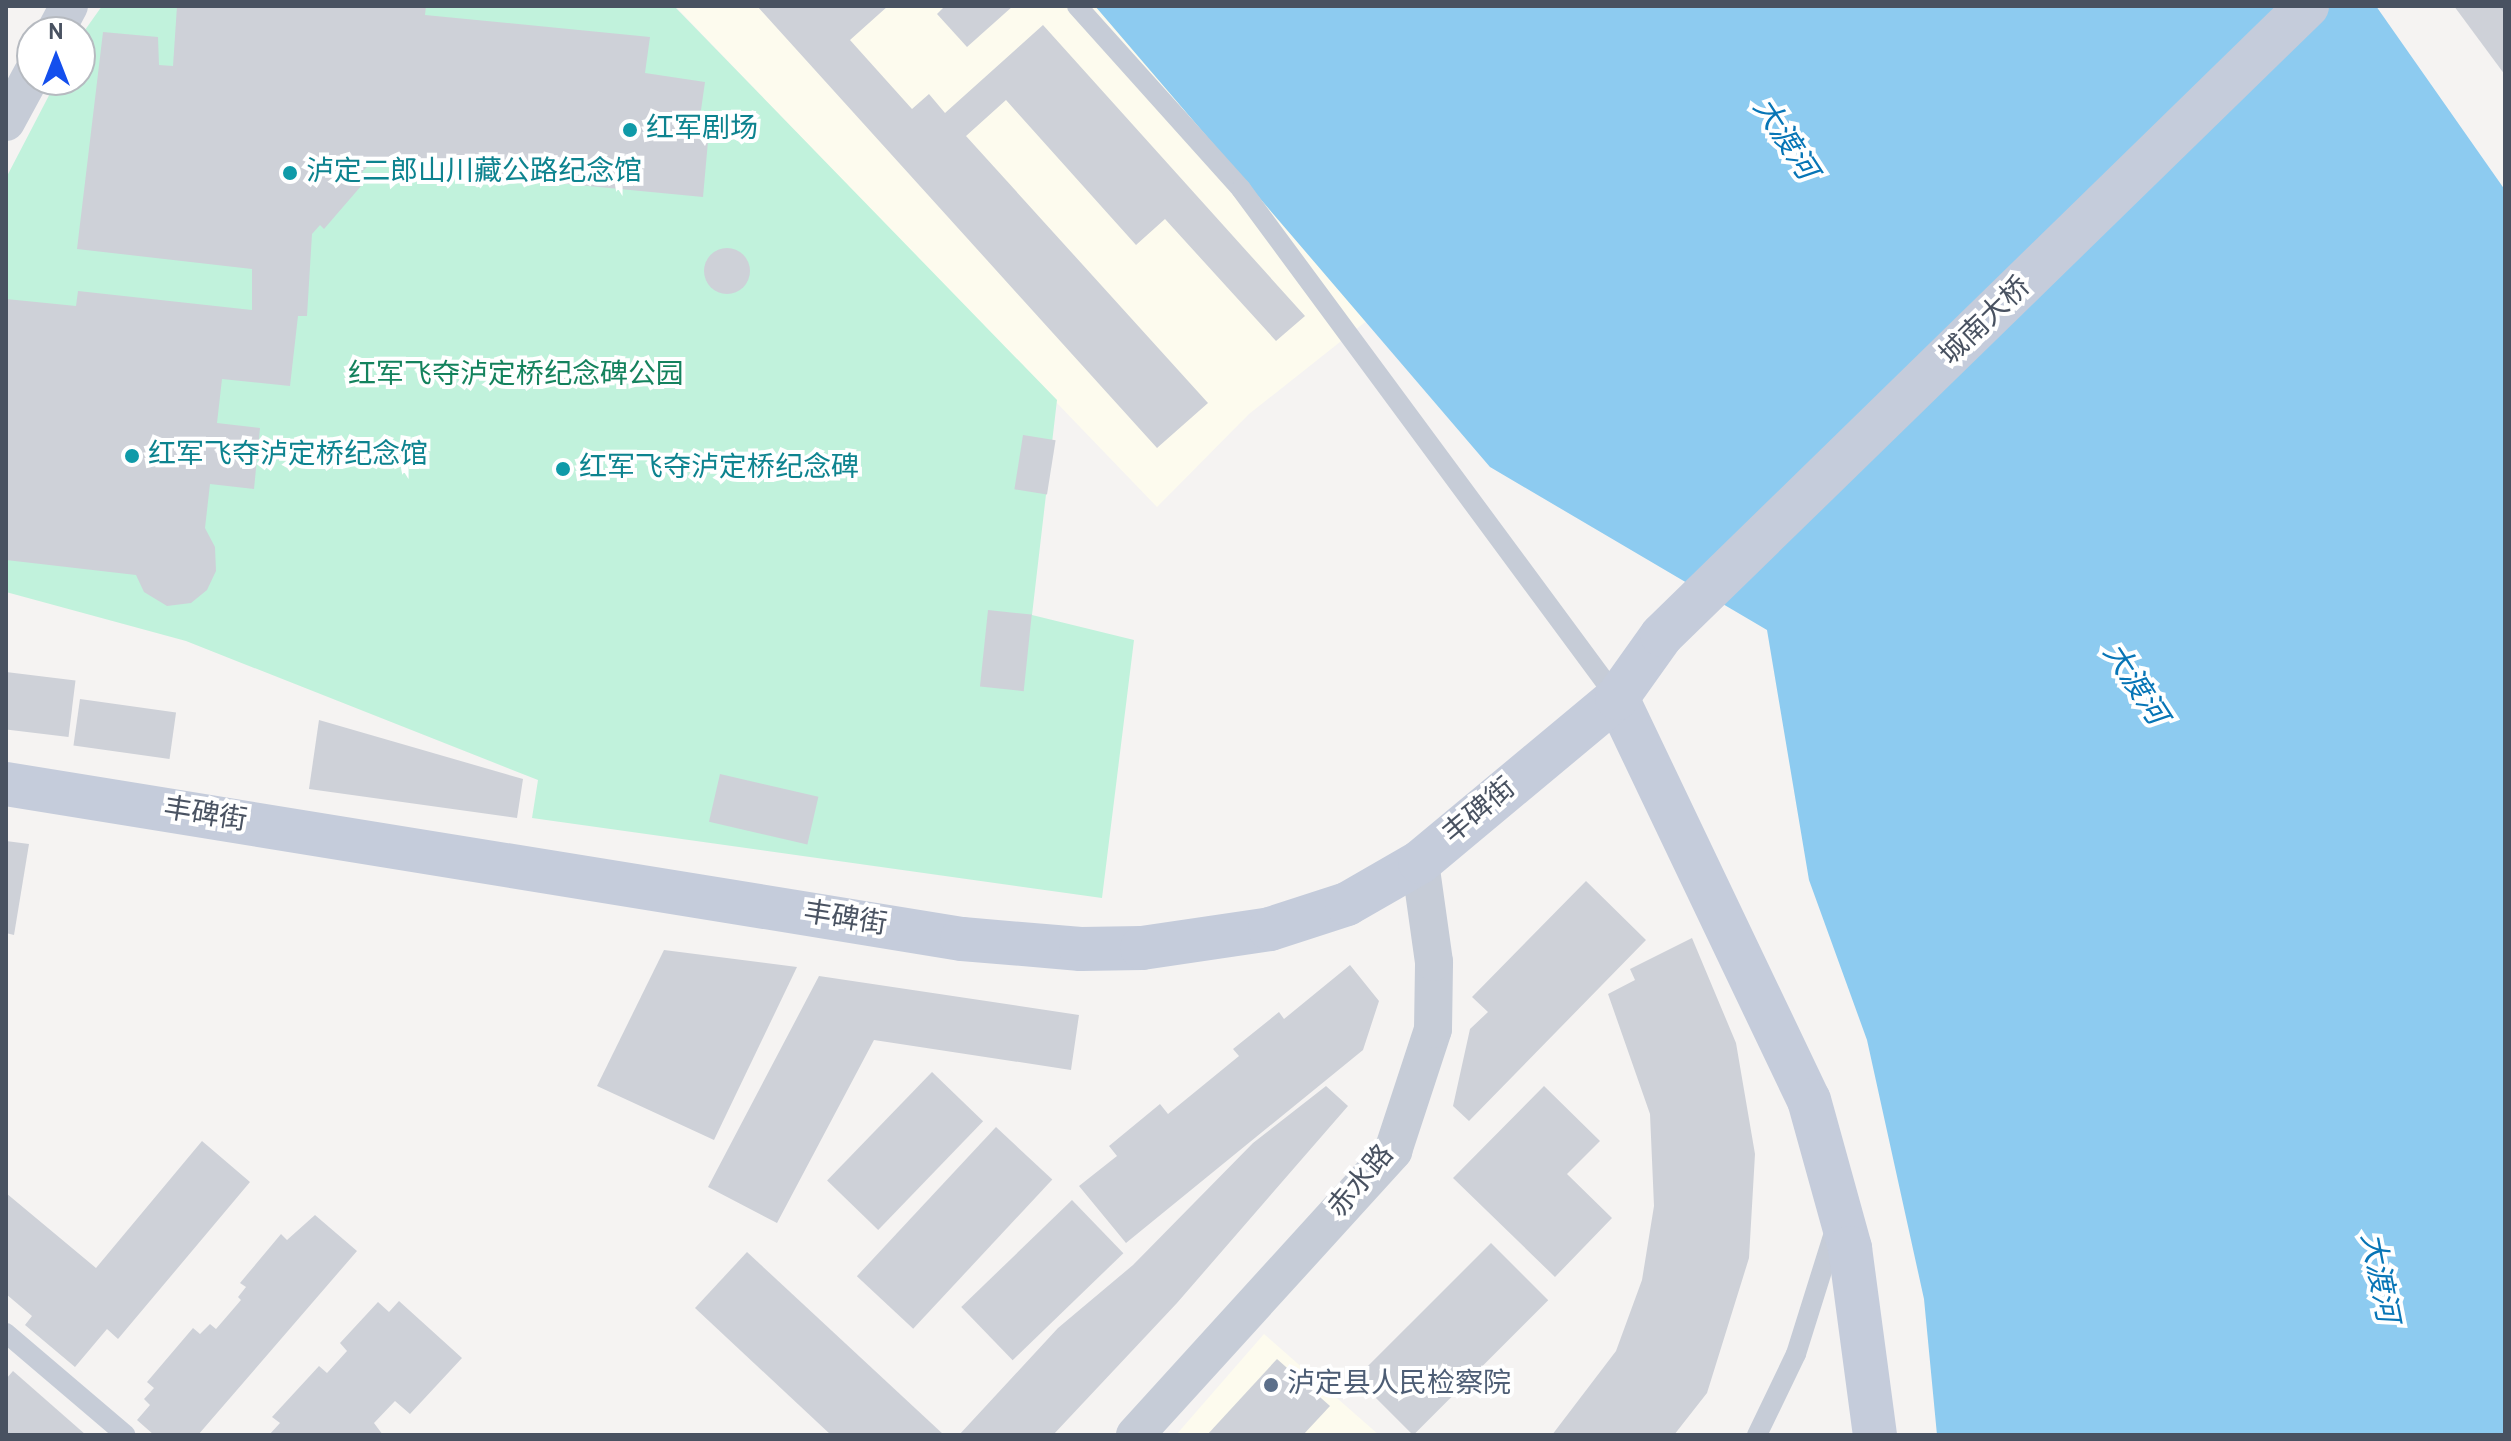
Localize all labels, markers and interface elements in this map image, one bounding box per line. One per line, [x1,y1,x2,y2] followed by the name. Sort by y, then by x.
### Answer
[16,16,96,96] north arrow
[48,20,64,47] text: N
[1743,92,1823,188] water label: 大渡河
[646,113,758,147] place label: 红军剧场
[621,121,639,139] marker: 红军剧场
[306,156,642,190] place label: 泸定二郎山川藏公路纪念馆
[281,164,299,182] marker: 泸定二郎山川藏公路纪念馆
[1934,271,2038,373] street label: 城南大桥
[348,359,684,393] park label: 红军飞夺泸定桥纪念碑公园
[148,439,428,473] place label: 红军飞夺泸定桥纪念馆
[123,447,141,465] marker: 红军飞夺泸定桥纪念馆
[579,452,859,486] place label: 红军飞夺泸定桥纪念碑
[554,460,572,478] marker: 红军飞夺泸定桥纪念碑
[2093,637,2173,733] water label: 大渡河
[1437,772,1523,852] street label: 丰碑街
[161,793,249,839] street label: 丰碑街
[801,897,889,943] street label: 丰碑街
[1322,1139,1402,1225] street label: 赤水路
[2351,1230,2403,1326] water label: 大渡河
[1287,1368,1511,1402] place label: 泸定县人民检察院
[1262,1376,1280,1394] marker: 泸定县人民检察院

